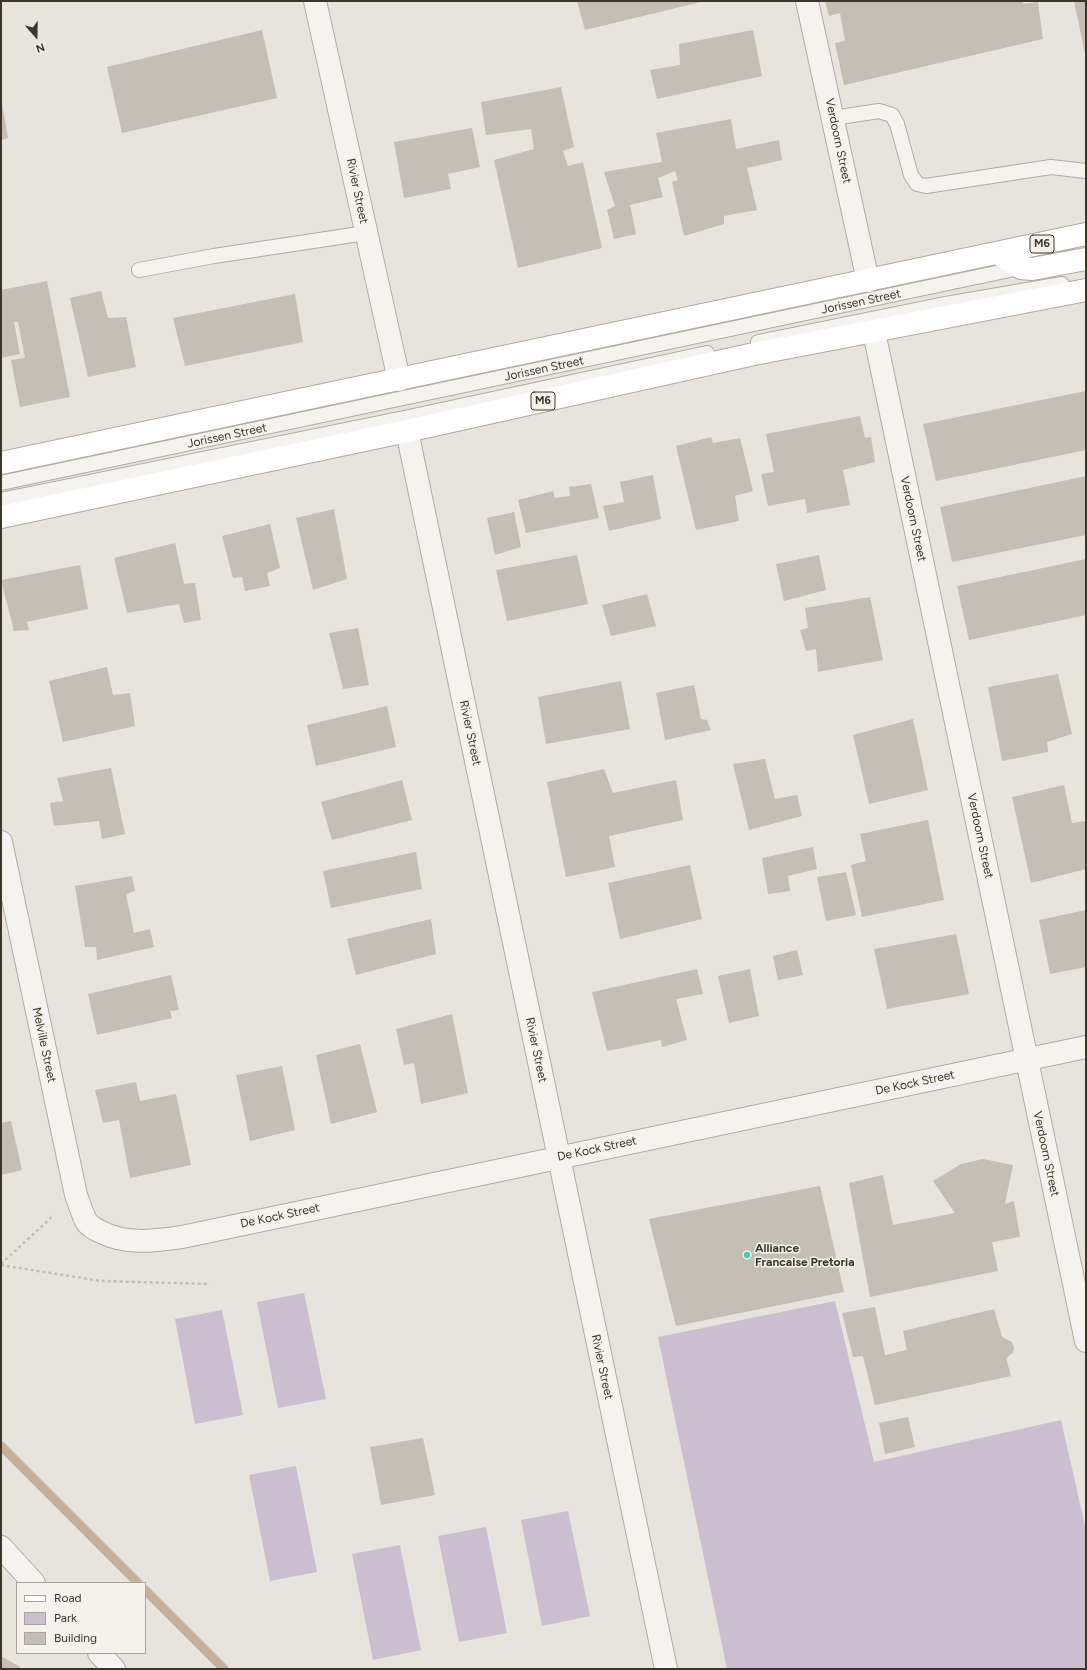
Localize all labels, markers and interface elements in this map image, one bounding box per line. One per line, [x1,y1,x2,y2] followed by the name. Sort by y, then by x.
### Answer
[16,16,56,56] north arrow
[34,40,47,55] text: N
[822,97,854,185] street label: Verdoorn Street
[343,157,371,225] street label: Rivier Street
[1030,235,1054,253] road number: M6
[820,287,902,317] street label: Jorissen Street
[503,354,585,384] street label: Jorissen Street
[531,392,555,410] road number: M6
[186,421,268,451] street label: Jorissen Street
[897,475,929,563] street label: Verdoorn Street
[456,699,484,767] street label: Rivier Street
[964,792,996,880] street label: Verdoorn Street
[29,1006,59,1084] street label: Melville Street
[522,1016,550,1084] street label: Rivier Street
[874,1068,956,1098] street label: De Kock Street
[1030,1110,1062,1198] street label: Verdoorn Street
[556,1134,638,1164] street label: De Kock Street
[239,1201,321,1231] street label: De Kock Street
[755,1241,855,1269] place label: Alliance Francaise Pretoria
[742,1250,752,1260] marker: Alliance Francaise Pretoria
[588,1333,616,1401] street label: Rivier Street
[16,1582,146,1654] legend
[54,1591,82,1605] text: Road
[54,1611,77,1625] text: Park
[54,1631,97,1645] text: Building

